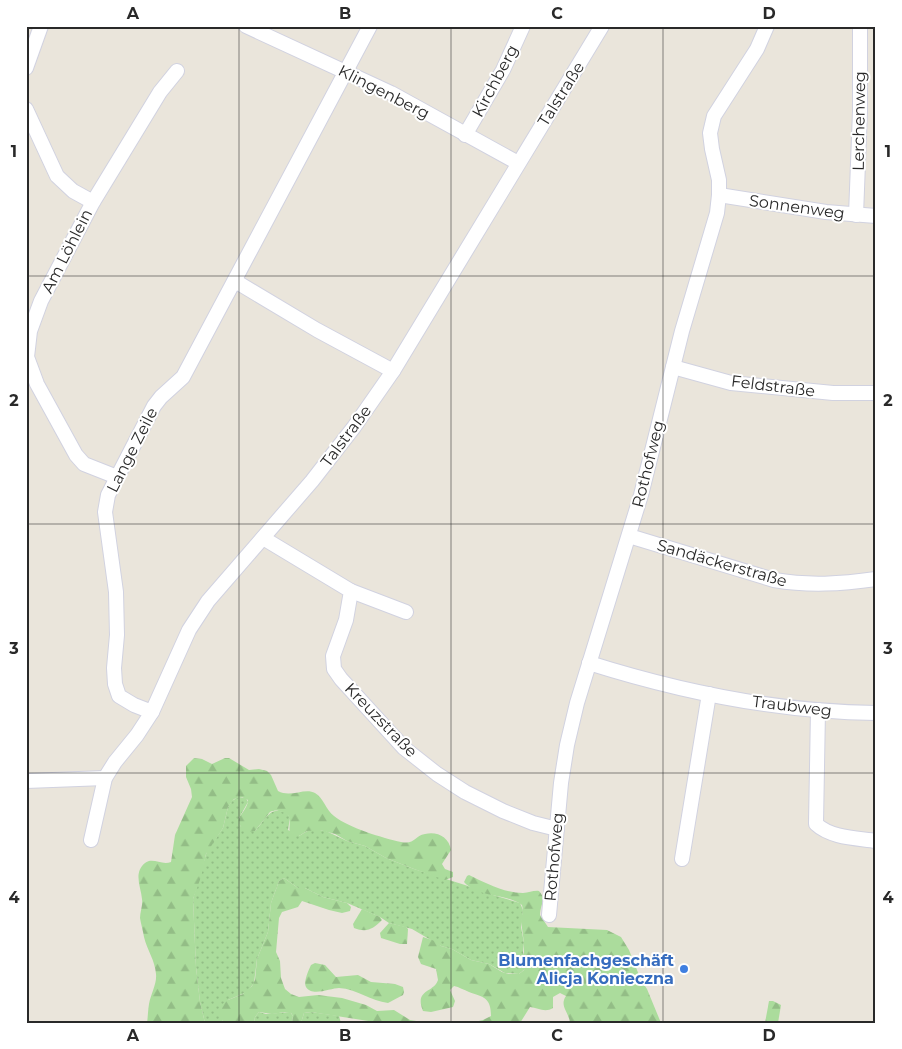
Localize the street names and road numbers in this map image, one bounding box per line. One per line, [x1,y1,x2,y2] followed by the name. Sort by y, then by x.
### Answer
[468,42,522,120] street label: Kirchberg
[534,58,588,130] street label: Talstraße
[335,61,433,123] street label: Klingenberg
[849,71,869,171] street label: Lerchenweg
[748,191,846,223] street label: Sonnenweg
[38,206,96,296] street label: Am Löhlein
[730,371,816,401] street label: Feldstraße
[317,401,375,471] street label: Talstraße
[103,404,161,496] street label: Lange Zeile
[628,419,668,509] street label: Rothofweg
[655,535,789,591] street label: Sandäckerstraße
[341,679,421,761] street label: Kreuzstraße
[751,692,833,720] street label: Traubweg
[541,812,567,902] street label: Rothofweg

